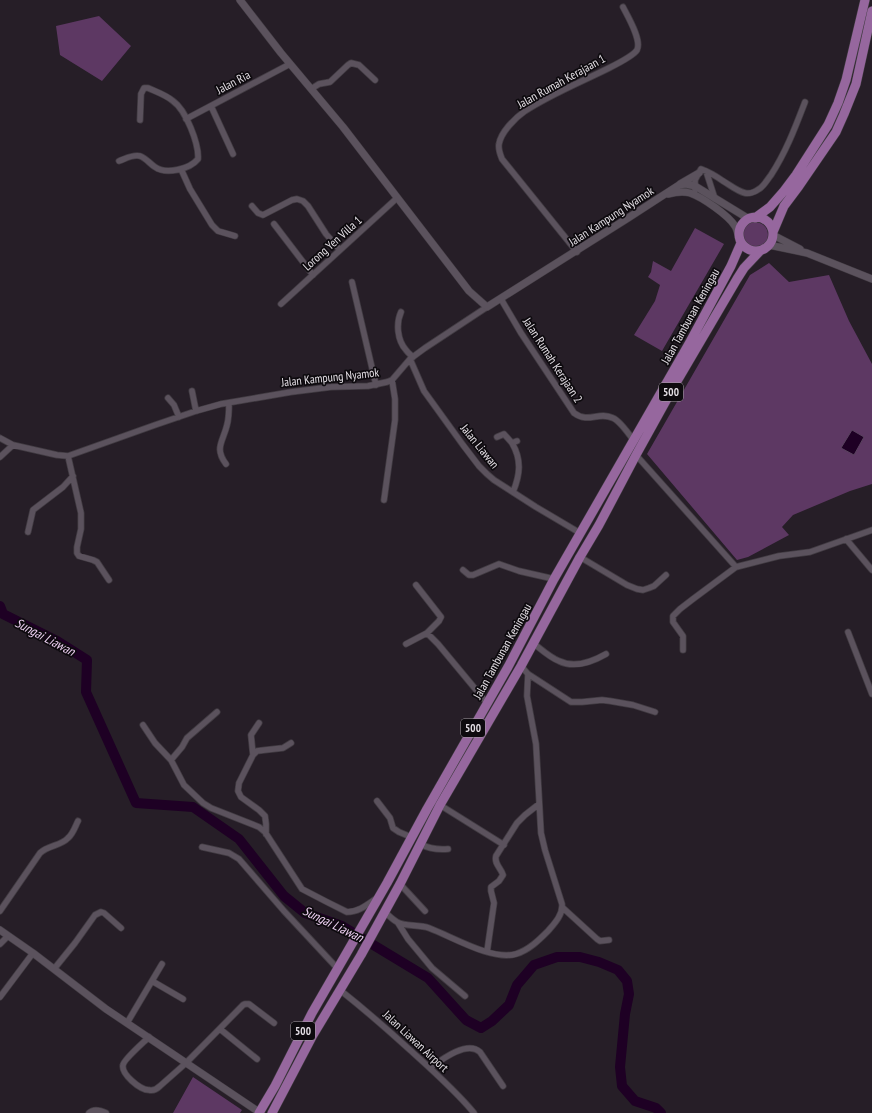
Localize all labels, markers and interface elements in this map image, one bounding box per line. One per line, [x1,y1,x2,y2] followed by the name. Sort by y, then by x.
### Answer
[513,51,608,112] street label: Jalan Rumah Kerajaan 1
[213,67,253,98] street label: Jalan Ria
[565,183,657,250] street label: Jalan Kampung Nyamok
[299,213,365,273] street label: Lorong Yen Villa 1
[657,266,722,367] street label: Jalan Tambunan Keningau
[519,314,586,405] street label: Jalan Rumah Kerajaan 2
[279,364,380,390] street label: Jalan Kampung Nyamok
[659,383,683,401] road number: 500
[457,420,502,471] street label: Jalan Liawan
[469,601,534,702] street label: Jalan Tambunan Keningau
[12,614,79,660] water label: Sungai Liawan
[461,719,485,737] road number: 500
[300,902,367,947] water label: Sungai Liawan
[380,1006,452,1076] street label: Jalan Liawan Airport
[291,1022,315,1040] road number: 500

